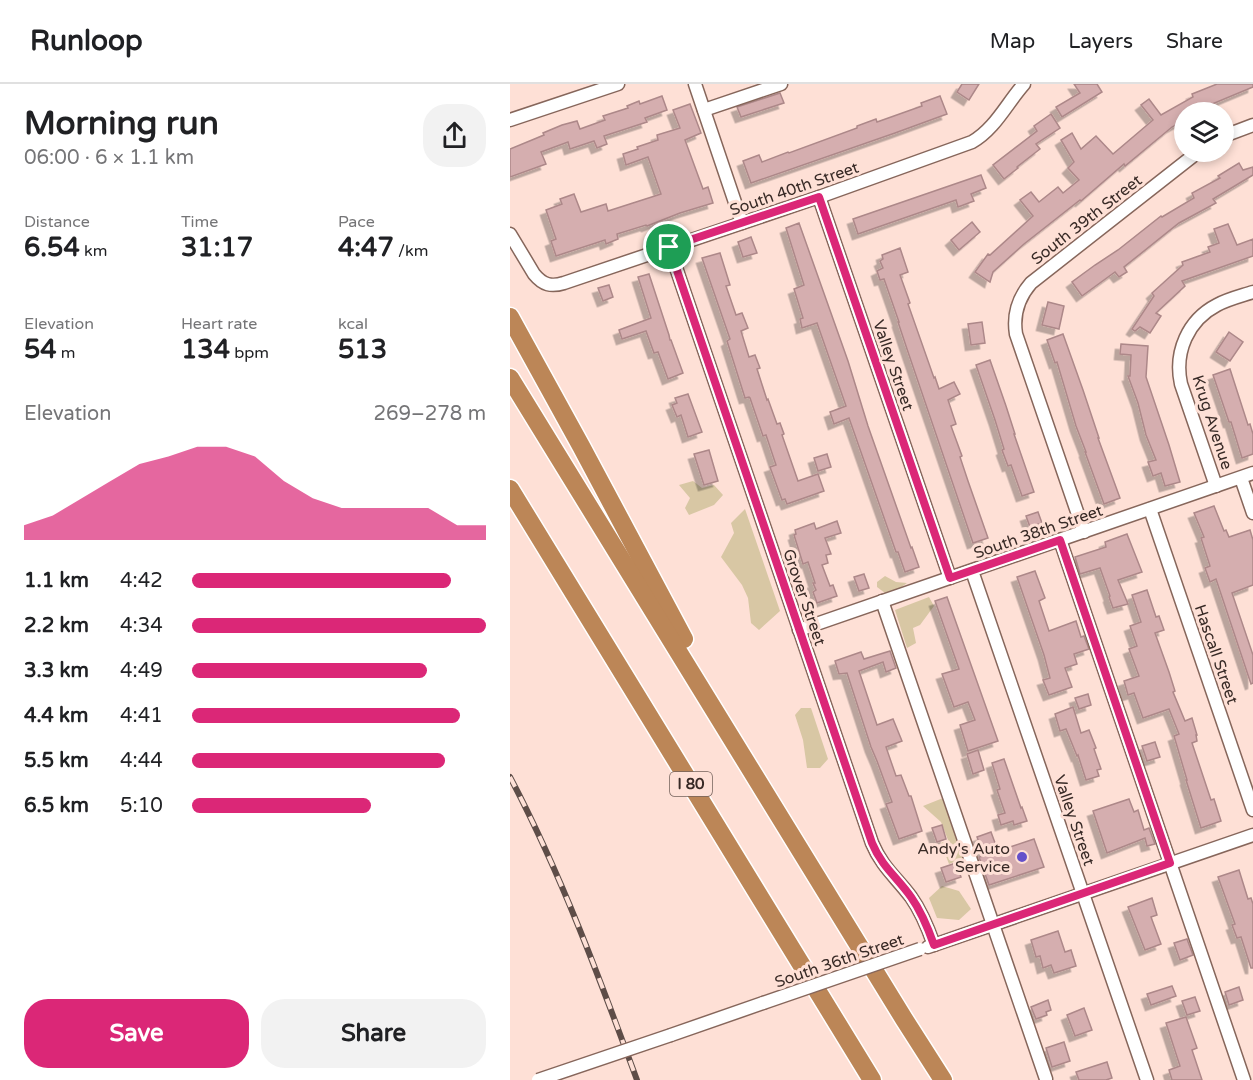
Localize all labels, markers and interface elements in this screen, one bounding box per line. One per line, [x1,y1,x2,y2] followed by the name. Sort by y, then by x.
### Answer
[30,24,143,58] text: Runloop
[990,29,1035,54] text: Map
[1068,29,1133,54] text: Layers
[1166,29,1223,54] text: Share
[1174,102,1234,162] map controls
[1174,102,1234,162] button: layers
[24,104,219,143] text: Morning run
[423,104,486,167] button: share
[24,146,194,170] text: 06:00 · 6 × 1.1 km
[727,157,861,220] street label: South 40th Street
[1027,170,1146,269] street label: South 39th Street
[24,212,90,232] text: Distance
[181,212,218,232] text: Time
[338,212,375,232] text: Pace
[643,221,694,272] pin
[652,230,685,263] icon: arrive
[24,232,80,263] text: 6.54
[181,232,253,263] text: 31:17
[338,232,394,263] text: 4:47
[80,241,107,261] text: km
[394,241,428,261] text: /km
[24,314,94,334] text: Elevation
[181,314,257,334] text: Heart rate
[338,314,368,334] text: kcal
[868,317,918,413] street label: Valley Street
[24,334,57,365] text: 54
[181,334,230,365] text: 134
[338,334,387,365] text: 513
[57,343,76,363] text: m
[230,343,269,363] text: bpm
[1187,373,1237,472] street label: Krug Avenue
[24,402,111,426] text: Elevation
[373,402,486,426] text: 269–278 m
[971,500,1105,563] street label: South 38th Street
[778,546,830,648] street label: Grover Street
[24,569,89,593] text: 1.1 km
[120,569,163,593] text: 4:42
[1190,602,1242,707] street label: Hascall Street
[24,614,89,638] text: 2.2 km
[120,614,163,638] text: 4:34
[24,659,89,683] text: 3.3 km
[120,659,163,683] text: 4:49
[24,704,88,728] text: 4.4 km
[120,704,163,728] text: 4:41
[24,749,89,773] text: 5.5 km
[120,749,163,773] text: 4:44
[670,772,712,796] road number: I 80
[1049,772,1099,868] street label: Valley Street
[24,794,89,818] text: 6.5 km
[120,794,163,818] text: 5:10
[917,839,1010,877] place label: Andy's Auto Service
[1015,850,1029,864] marker: Andy's Auto Service
[772,929,906,992] street label: South 36th Street
[24,999,249,1068] button: Save
[261,999,486,1068] button: Share

